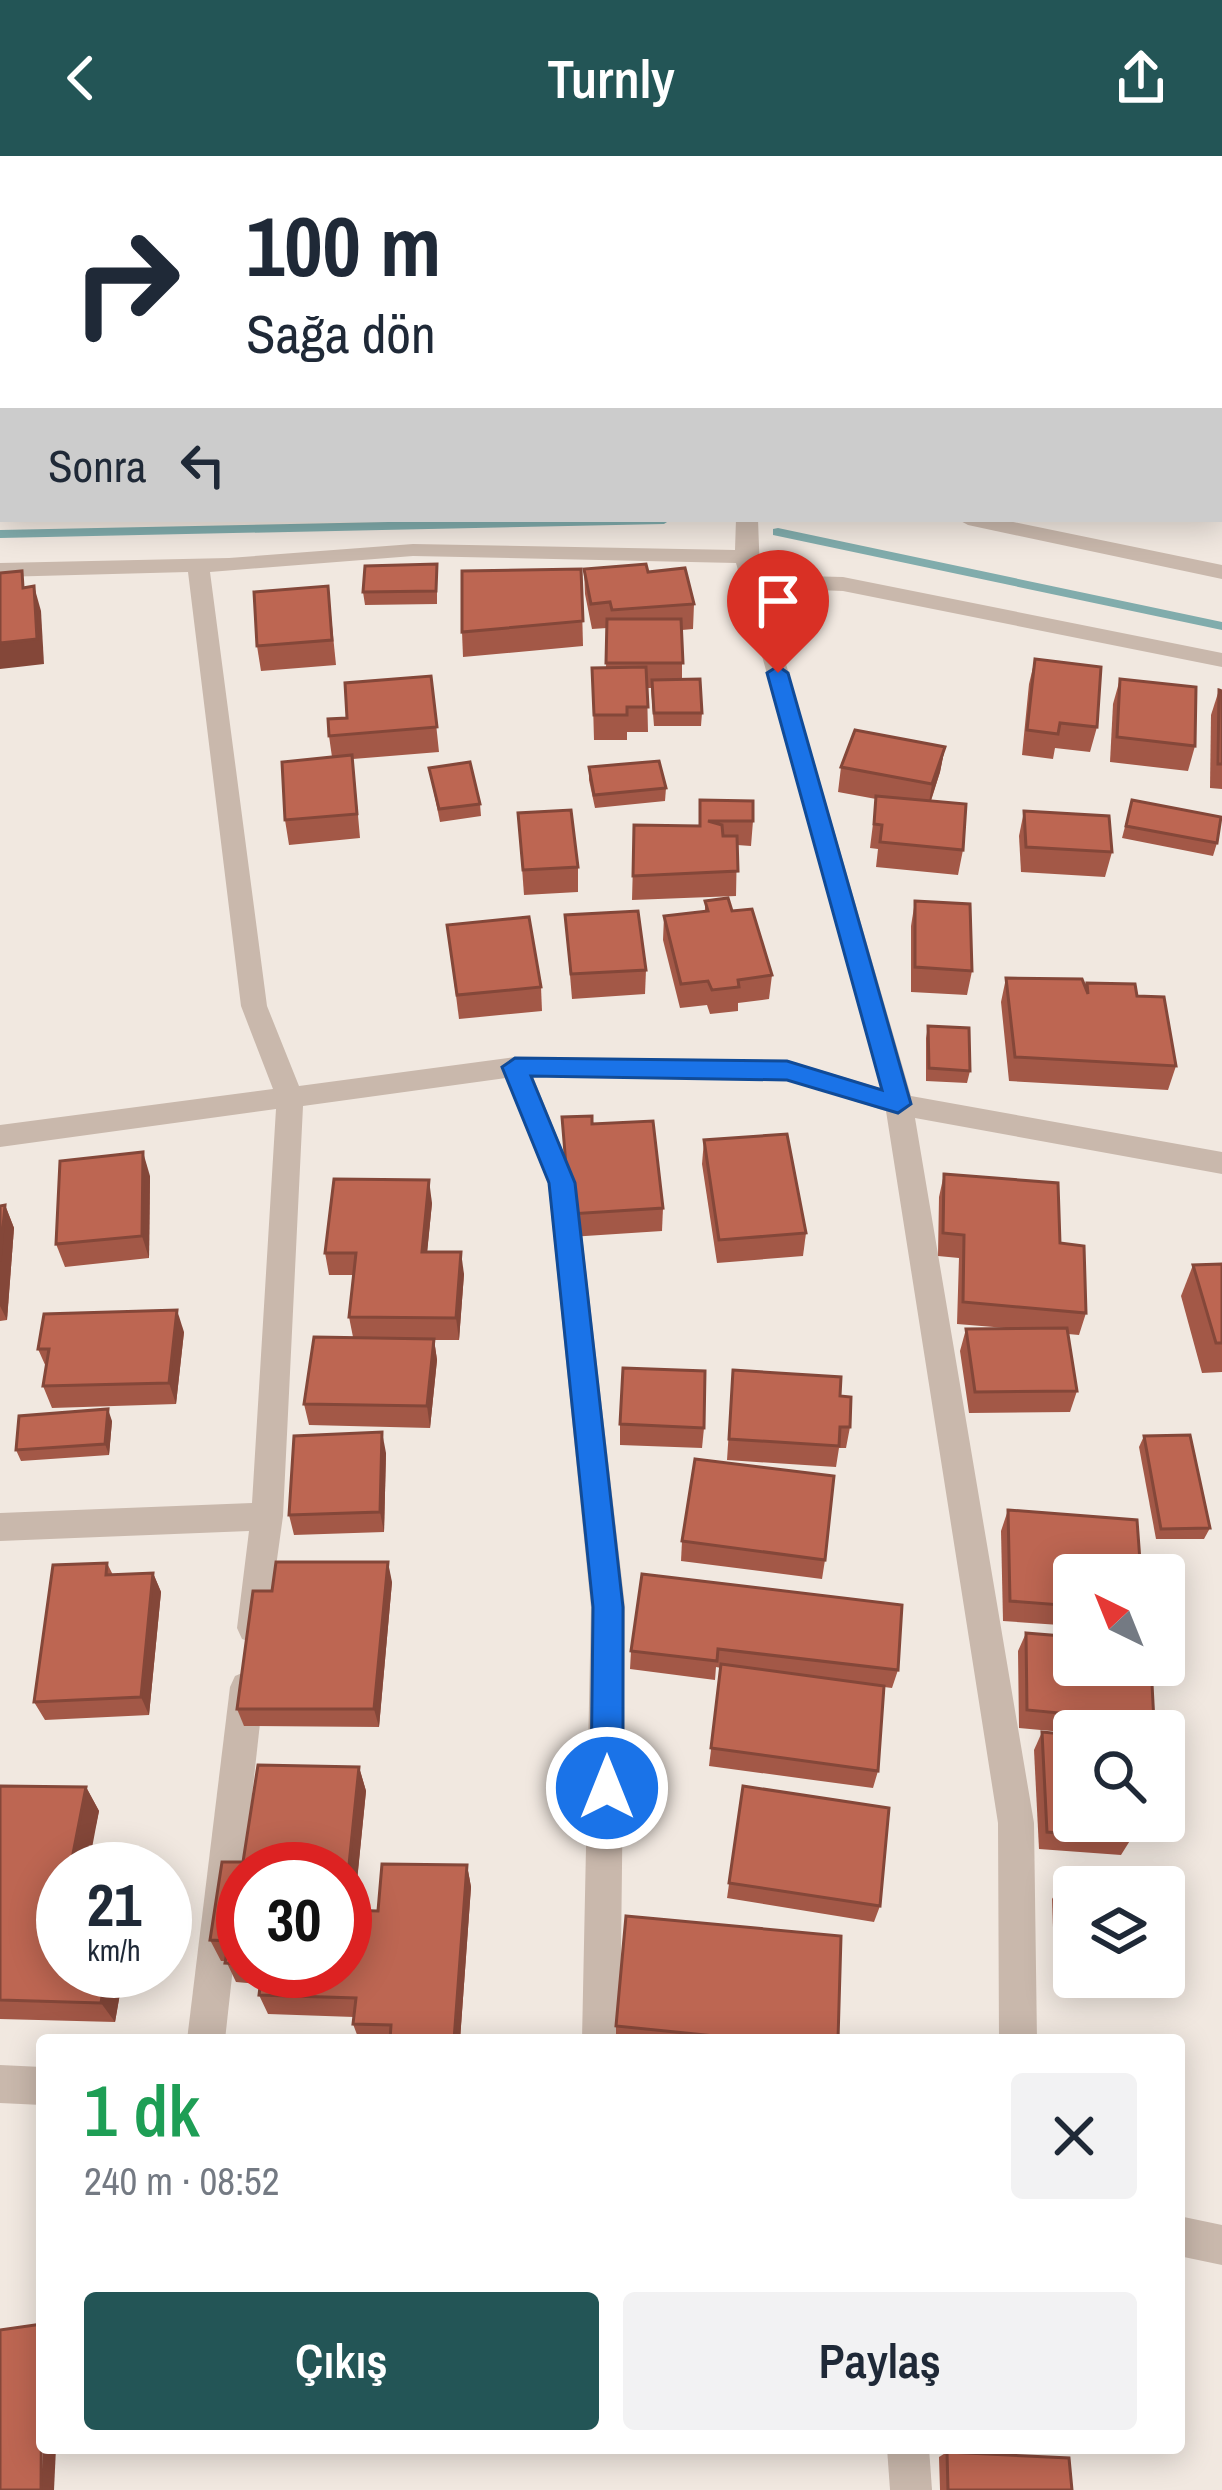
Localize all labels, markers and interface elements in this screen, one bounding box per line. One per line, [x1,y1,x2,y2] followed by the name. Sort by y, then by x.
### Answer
[547,42,675,115] text: Turnly
[48,45,114,111] icon: back
[1108,45,1174,111] icon: share
[246,189,441,302] text: 100 m
[48,204,204,360] icon: right
[246,297,436,370] text: Sağa dön
[170,432,236,498] icon: left
[48,435,146,496] text: Sonra
[727,550,829,673] pin
[745,568,811,634] icon: arrive
[1053,1554,1185,1686] north arrow
[1053,1554,1185,1998] map controls
[1053,1710,1185,1842] button: search
[544,1725,670,1851] position arrow
[216,1842,372,1998] speed limit sign: 30
[87,1864,141,1945] text: 21
[1053,1866,1185,1998] button: layers
[87,1930,141,1970] text: km/h
[84,2061,200,2158] text: 1 dk
[1011,2073,1137,2199] button: close
[84,2155,280,2207] text: 240 m · 08:52
[84,2292,599,2430] button: Çıkış
[623,2292,1137,2430] button: Paylaş

